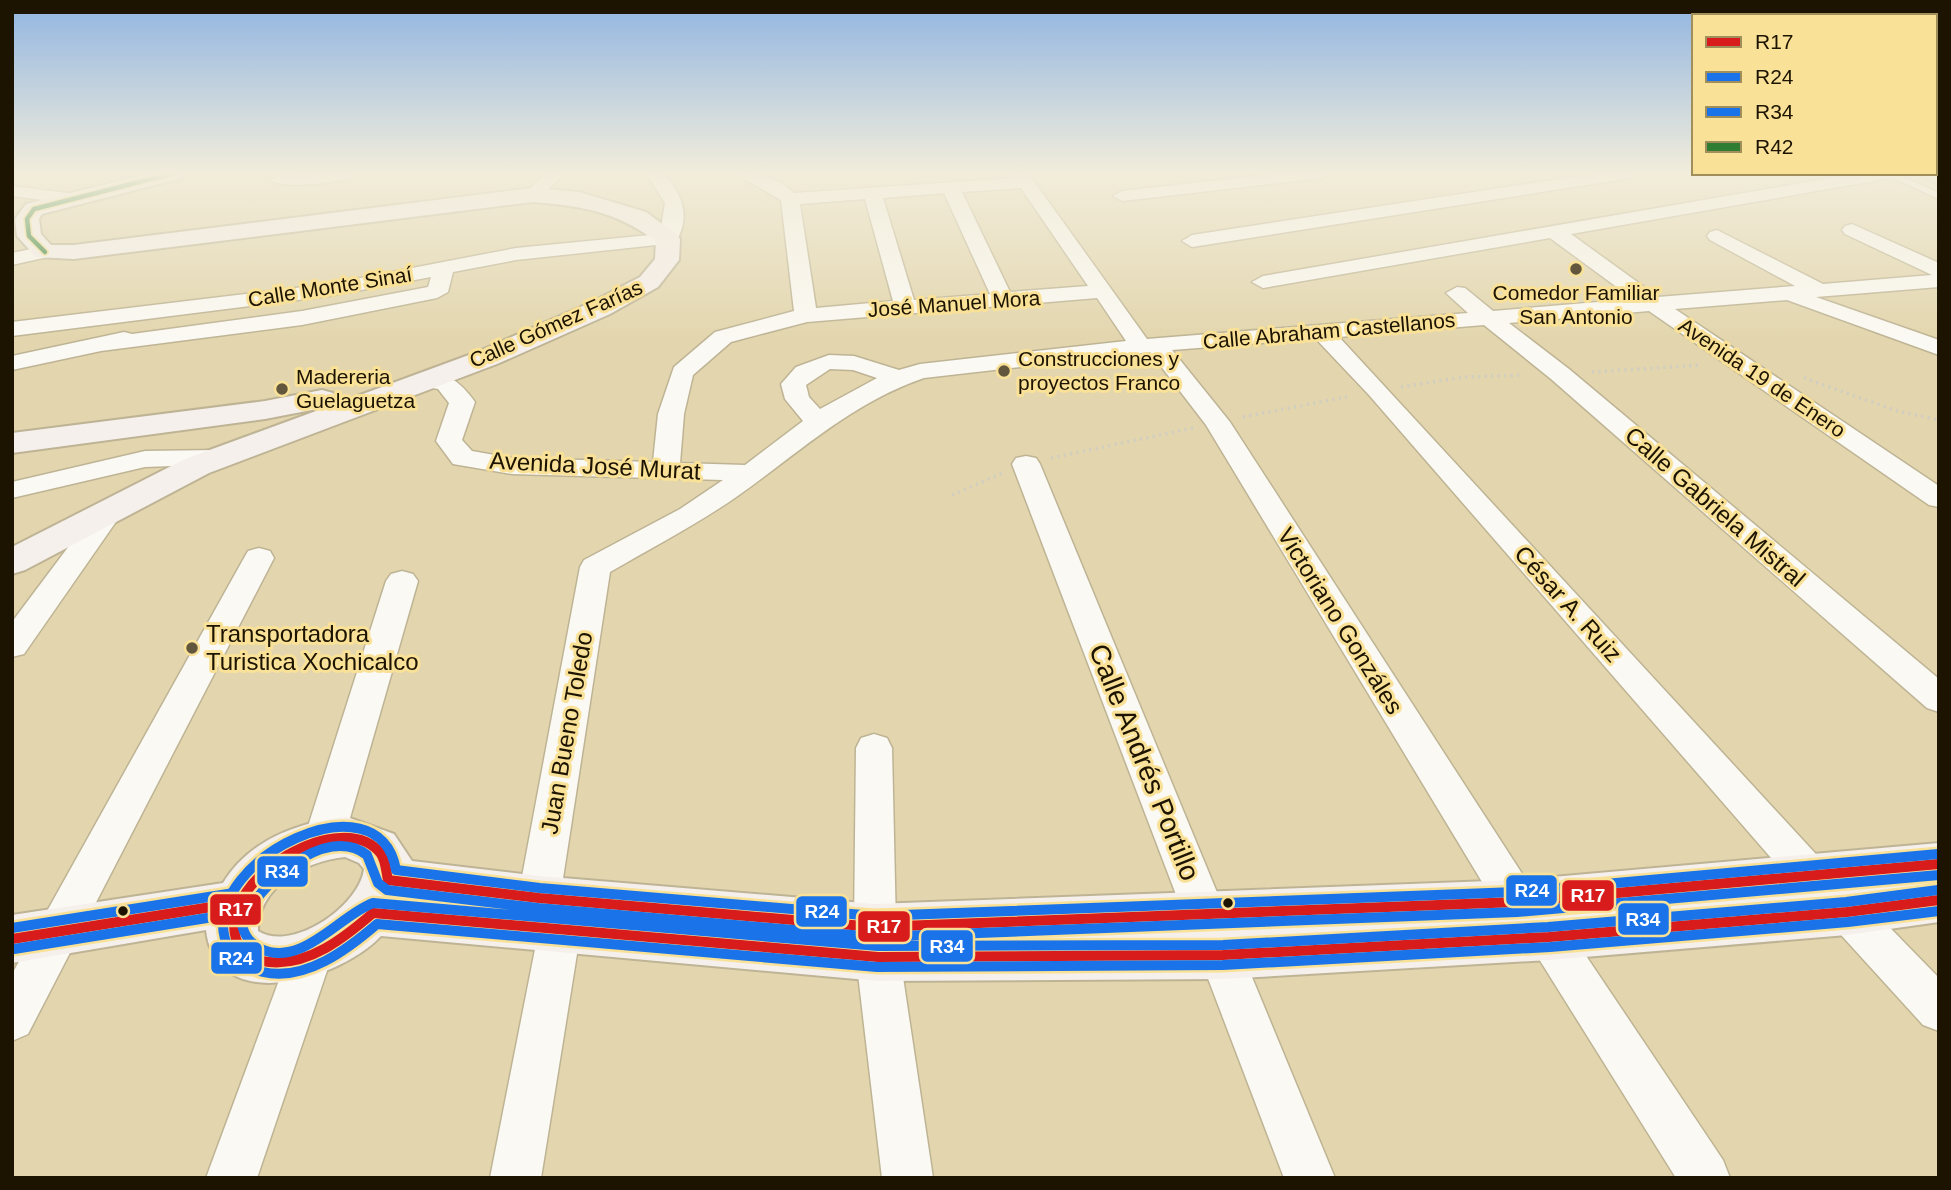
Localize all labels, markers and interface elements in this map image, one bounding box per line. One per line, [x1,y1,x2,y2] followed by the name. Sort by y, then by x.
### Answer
[1692,14,1937,175] legend
[1755,30,1794,53] text: R17
[1755,65,1794,88] text: R24
[1755,100,1794,123] text: R34
[1755,135,1794,158] text: R42
[1568,261,1584,277] marker: Comedor Familiar San Antonio
[246,262,414,311] street label: Calle Monte Sinaí
[466,275,646,372] street label: Calle Gómez Farías
[1493,281,1659,328] place label: Comedor Familiar San Antonio
[867,286,1041,321] street label: José Manuel Mora
[1202,308,1456,353] street label: Calle Abraham Castellanos
[1675,313,1850,442] street label: Avenida 19 de Enero
[1018,347,1180,394] place label: Construcciones y proyectos Franco
[996,363,1012,379] marker: Construcciones y proyectos Franco
[296,365,415,412] place label: Madereria Guelaguetza
[274,381,290,397] marker: Madereria Guelaguetza
[1620,421,1811,592] street label: Calle Gabriela Mistral
[489,446,702,485] street label: Avenida José Murat
[1272,523,1409,719] street label: Victoriano Gonzáles
[1509,540,1627,667] street label: César A. Ruiz
[206,620,419,675] place label: Transportadora Turistica Xochicalco
[535,630,598,836] street label: Juan Bueno Toledo
[1083,639,1206,885] street label: Calle Andrés Portillo
[184,640,200,656] marker: Transportadora Turistica Xochicalco
[256,855,309,888] line badge: R34
[265,861,300,882] text: R34
[1505,874,1558,907] line badge: R24
[1561,879,1615,912] line badge: R17
[1515,880,1550,901] text: R24
[1571,885,1605,906] text: R17
[209,893,262,926] line badge: R17
[795,895,848,928] line badge: R24
[1221,896,1235,910] unlabelled marker
[219,899,253,920] text: R17
[805,901,840,922] text: R24
[1617,902,1670,936] line badge: R34
[116,904,130,918] unlabelled marker
[1626,909,1661,930] text: R34
[857,910,911,943] line badge: R17
[867,916,901,937] text: R17
[920,929,974,963] line badge: R34
[930,936,965,957] text: R34
[210,941,263,975] line badge: R24
[219,948,254,969] text: R24

